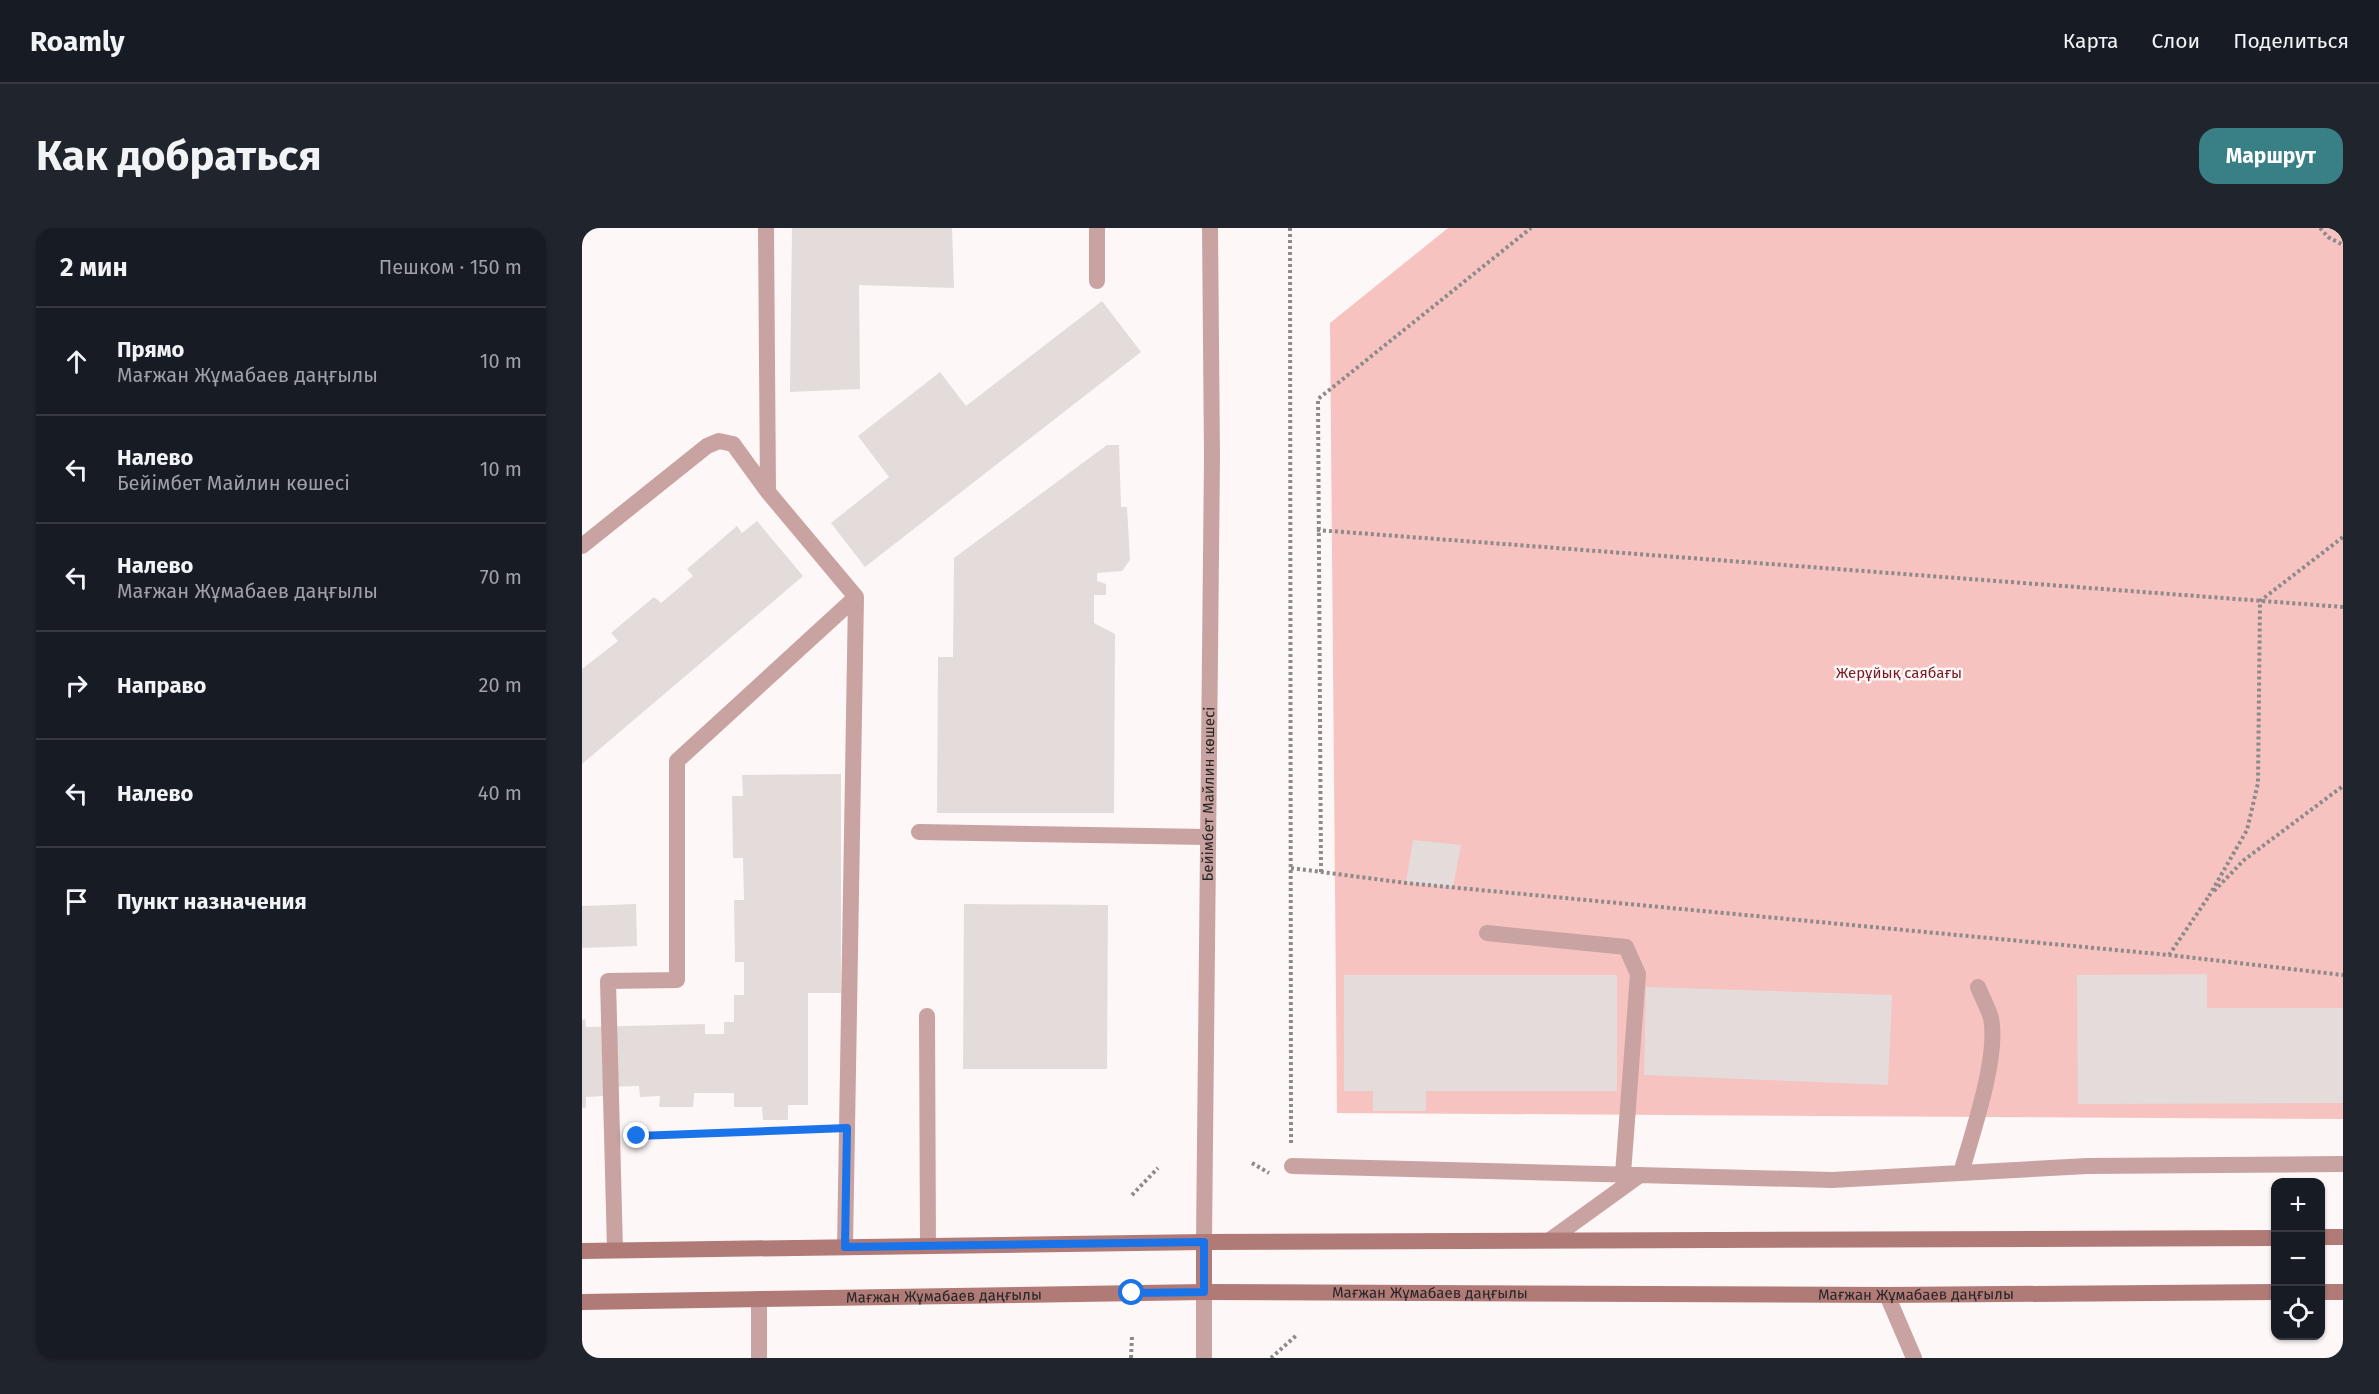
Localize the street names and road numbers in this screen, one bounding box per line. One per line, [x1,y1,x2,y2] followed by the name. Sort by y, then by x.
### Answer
[1199,707,1218,882] street label: Бейімбет Майлин көшесі
[1332,1284,1528,1302] street label: Мағжан Жұмабаев даңғылы
[1818,1285,2014,1304] street label: Мағжан Жұмабаев даңғылы
[846,1286,1042,1307] street label: Мағжан Жұмабаев даңғылы

